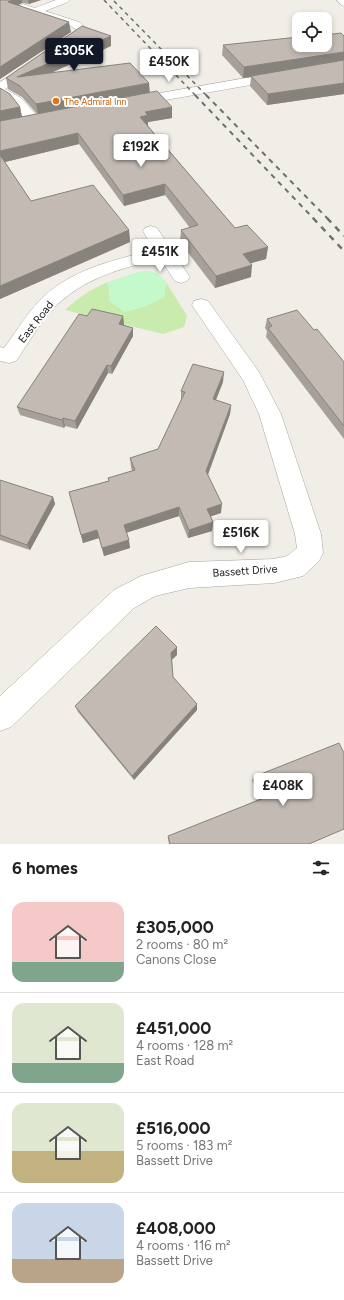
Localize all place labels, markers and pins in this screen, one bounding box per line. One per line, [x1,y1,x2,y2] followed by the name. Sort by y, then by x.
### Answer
[46,38,102,72] pin: £305K
[141,49,197,83] pin: £450K
[51,96,61,106] marker: The Admiral Inn
[64,96,127,107] place label: The Admiral Inn
[113,134,169,168] pin: £192K
[132,239,188,273] pin: £451K
[213,520,269,554] pin: £516K
[255,773,311,807] pin: £408K

